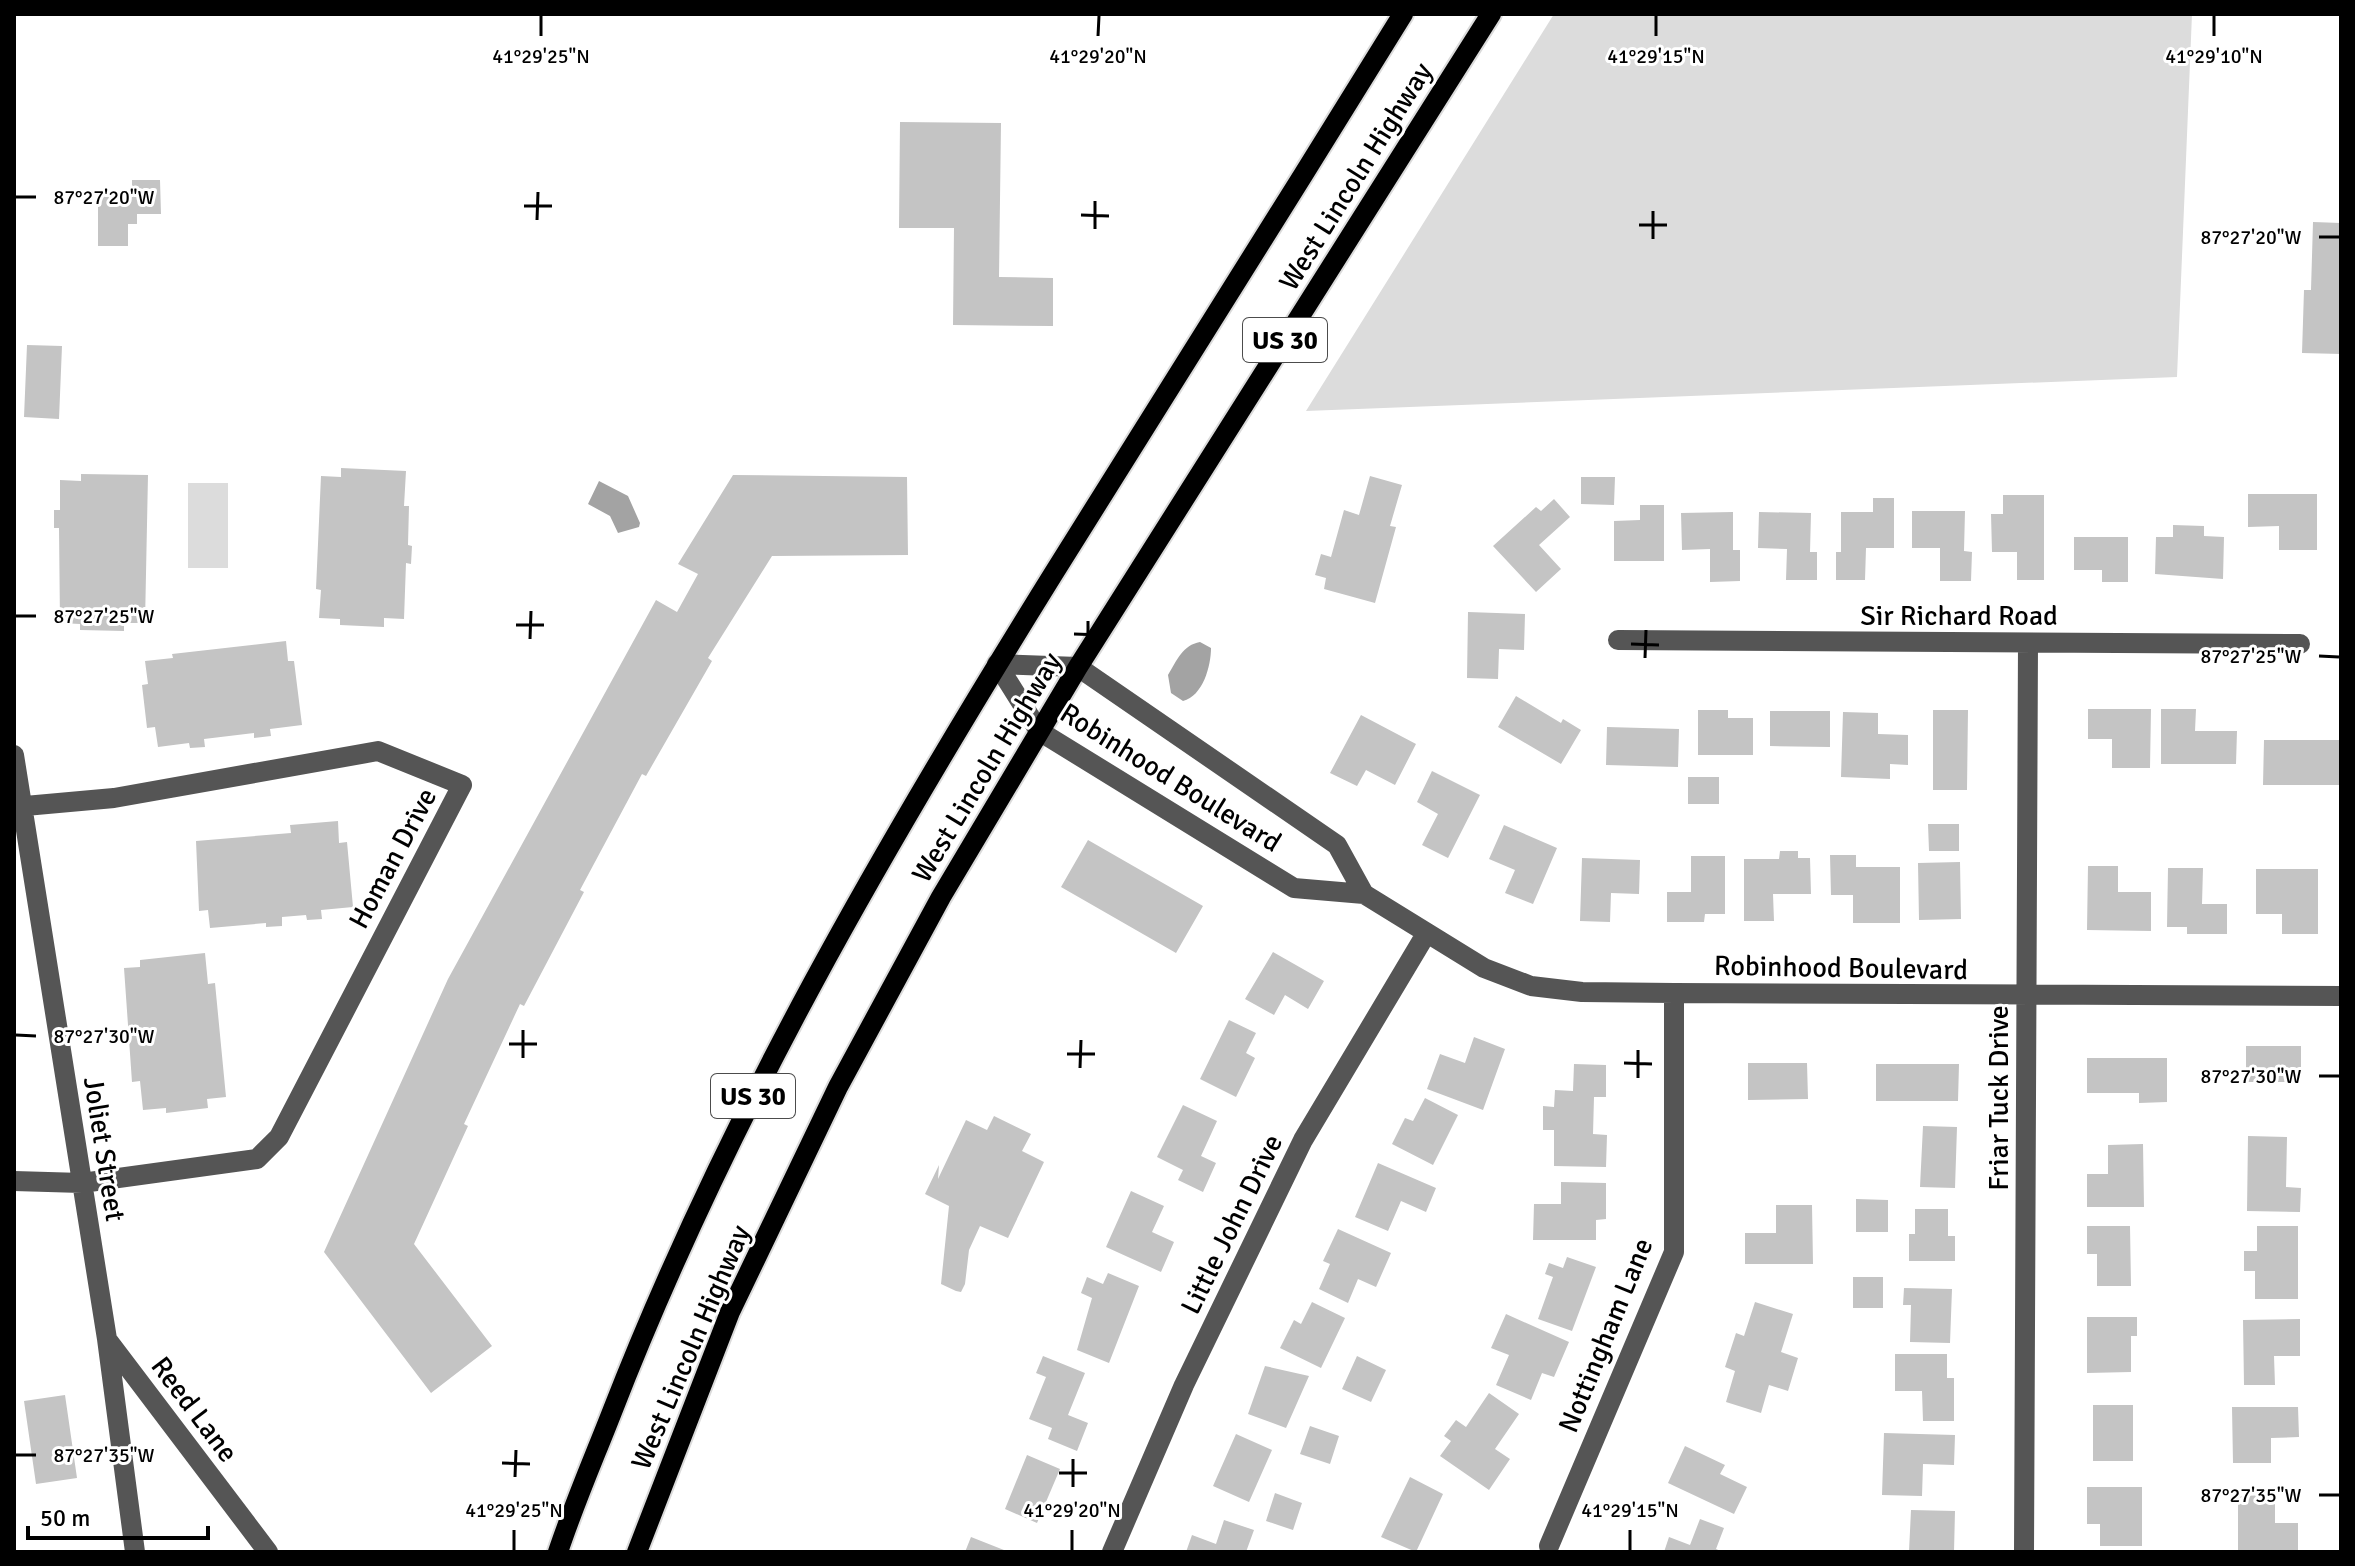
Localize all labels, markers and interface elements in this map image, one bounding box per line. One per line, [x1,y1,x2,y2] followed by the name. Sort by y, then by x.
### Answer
[492,44,590,69] text: 41°29'25"N
[1049,44,1147,69] text: 41°29'20"N
[1607,44,1705,69] text: 41°29'15"N
[2165,44,2263,69] text: 41°29'10"N
[1272,56,1440,297] street label: West Lincoln Highway
[53,185,155,210] text: 87°27'20"W
[2200,225,2302,250] text: 87°27'20"W
[1243,318,1327,362] road number: US 30
[1860,599,2058,633] street label: Sir Richard Road
[53,604,155,629] text: 87°27'25"W
[2200,644,2302,669] text: 87°27'25"W
[905,646,1069,889] street label: West Lincoln Highway
[1054,696,1287,860] street label: Robinhood Boulevard
[342,782,444,934] street label: Homan Drive
[1714,949,1968,987] street label: Robinhood Boulevard
[1982,1005,2016,1191] street label: Friar Tuck Drive
[53,1024,155,1049] text: 87°27'30"W
[2200,1064,2302,1089] text: 87°27'30"W
[711,1074,795,1118] road number: US 30
[76,1075,132,1224] street label: Joliet Street
[1174,1129,1290,1320] street label: Little John Drive
[624,1220,758,1475] street label: West Lincoln Highway
[1551,1233,1660,1437] street label: Nottingham Lane
[144,1350,245,1469] street label: Reed Lane
[53,1443,155,1468] text: 87°27'35"W
[2200,1483,2302,1508] text: 87°27'35"W
[28,1490,208,1540] scale bar
[465,1498,563,1523] text: 41°29'25"N
[1023,1498,1121,1523] text: 41°29'20"N
[1581,1498,1679,1523] text: 41°29'15"N
[40,1503,90,1533] text: 50 m

